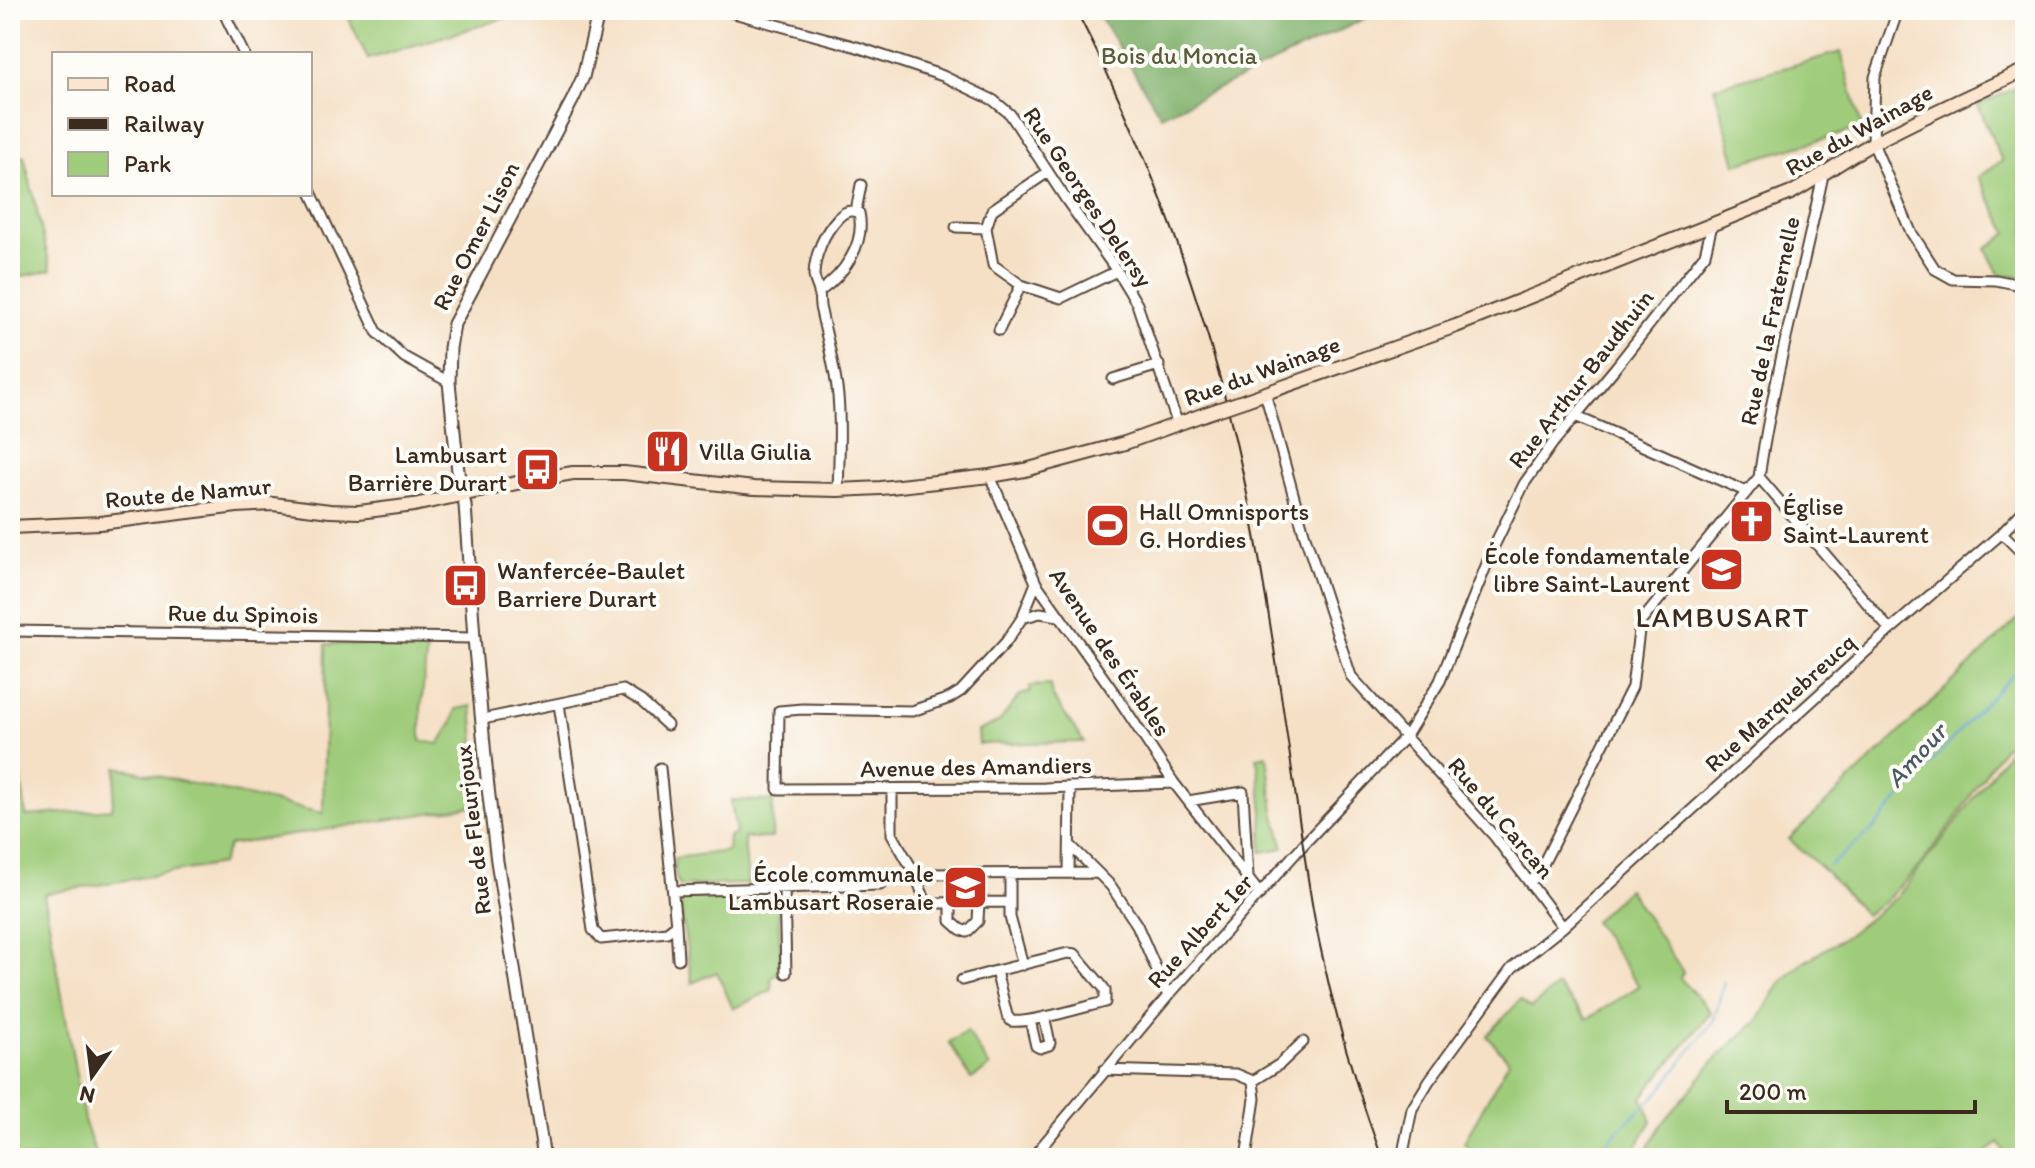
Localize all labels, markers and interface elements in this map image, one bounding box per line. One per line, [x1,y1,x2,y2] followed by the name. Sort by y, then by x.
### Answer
[1101,41,1258,70] park label: Bois du Moncia
[52,52,312,196] legend
[124,69,176,98] text: Road
[1780,77,1937,182] street label: Rue du Wainage
[1017,101,1159,292] street label: Rue Georges Delersy
[124,109,205,138] text: Railway
[124,149,171,178] text: Park
[426,156,526,315] street label: Rue Omer Lison
[1733,214,1806,428] street label: Rue de la Fraternelle
[1502,283,1660,474] street label: Rue Arthur Baudhuin
[1180,329,1344,412] street label: Rue du Wainage
[644,428,692,476] restaurant icon: Villa Giulia
[699,437,812,466] place label: Villa Giulia
[348,440,507,497] place label: Lambusart Barrière Durart
[514,445,562,493] bus stop icon: Lambusart Barrière Durart
[104,471,273,514] street label: Route de Namur
[1783,492,1929,549] place label: Église Saint-Laurent
[1139,497,1309,554] place label: Hall Omnisports G. Hordies
[1728,497,1776,545] church icon: Église Saint-Laurent
[1084,502,1132,550] sports icon: Hall Omnisports G. Hordies
[1485,541,1690,598] place label: École fondamentale libre Saint-Laurent
[1697,546,1745,594] school or university icon: École fondamentale libre Saint-Laurent
[497,556,685,613] place label: Wanfercée-Baulet Barriere Durart
[442,561,490,609] bus stop icon: Wanfercée-Baulet Barriere Durart
[1043,562,1177,741] street label: Avenue des Érables
[167,598,319,629] street label: Rue du Spinois
[1636,600,1811,634] district label: LAMBUSART
[1698,627,1861,778] street label: Rue Marquebreucq
[1879,714,1955,794] water label: Amour
[448,744,497,917] street label: Rue de Fleurjoux
[860,750,1092,783] street label: Avenue des Amandiers
[1442,751,1561,885] street label: Rue du Carcan
[728,859,934,916] place label: École communale Lambusart Roseraie
[941,864,989,912] school or university icon: École communale Lambusart Roseraie
[1141,867,1259,994] street label: Rue Albert Ier
[52,1036,132,1116] north arrow
[1727,1064,1975,1114] scale bar
[1739,1077,1807,1106] text: 200 m
[77,1080,98,1110] text: N

